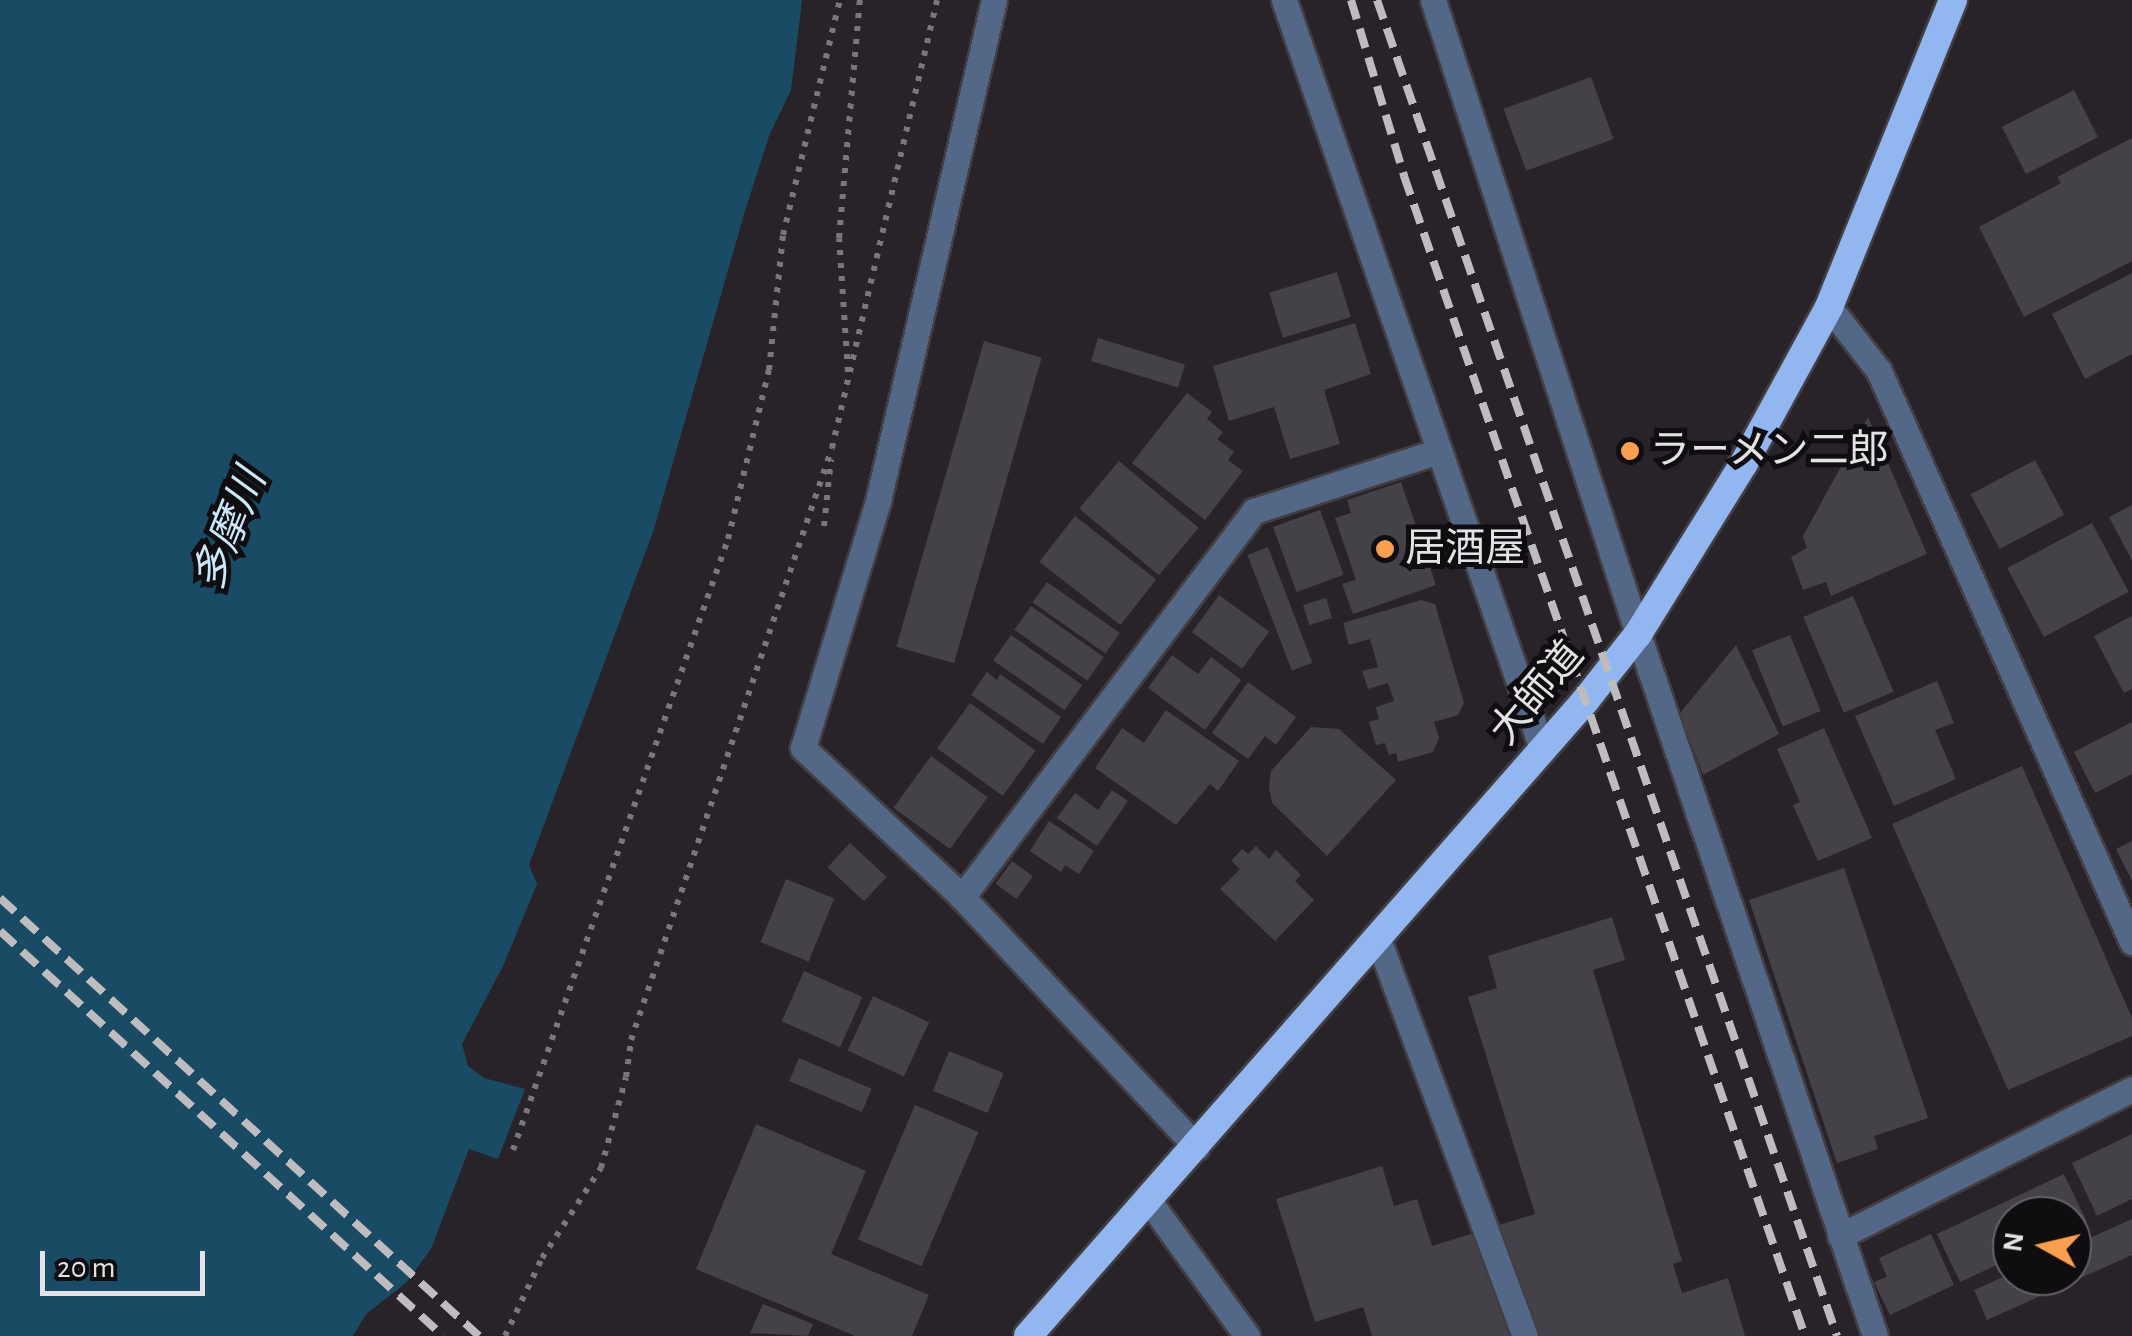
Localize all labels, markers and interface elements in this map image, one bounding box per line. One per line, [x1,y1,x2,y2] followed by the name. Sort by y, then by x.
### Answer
[1650,427,1890,475] place label: ラーメン二郎
[1619,440,1641,462] marker: ラーメン二郎
[183,462,277,598] water label: 多摩川
[1405,525,1525,573] place label: 居酒屋
[1374,538,1396,560] marker: 居酒屋
[1480,632,1594,754] street label: 大師道
[1992,1196,2092,1296] north arrow
[45,1231,210,1293] scale bar
[1999,1231,2029,1254] text: N
[57,1253,115,1283] text: 20 m

